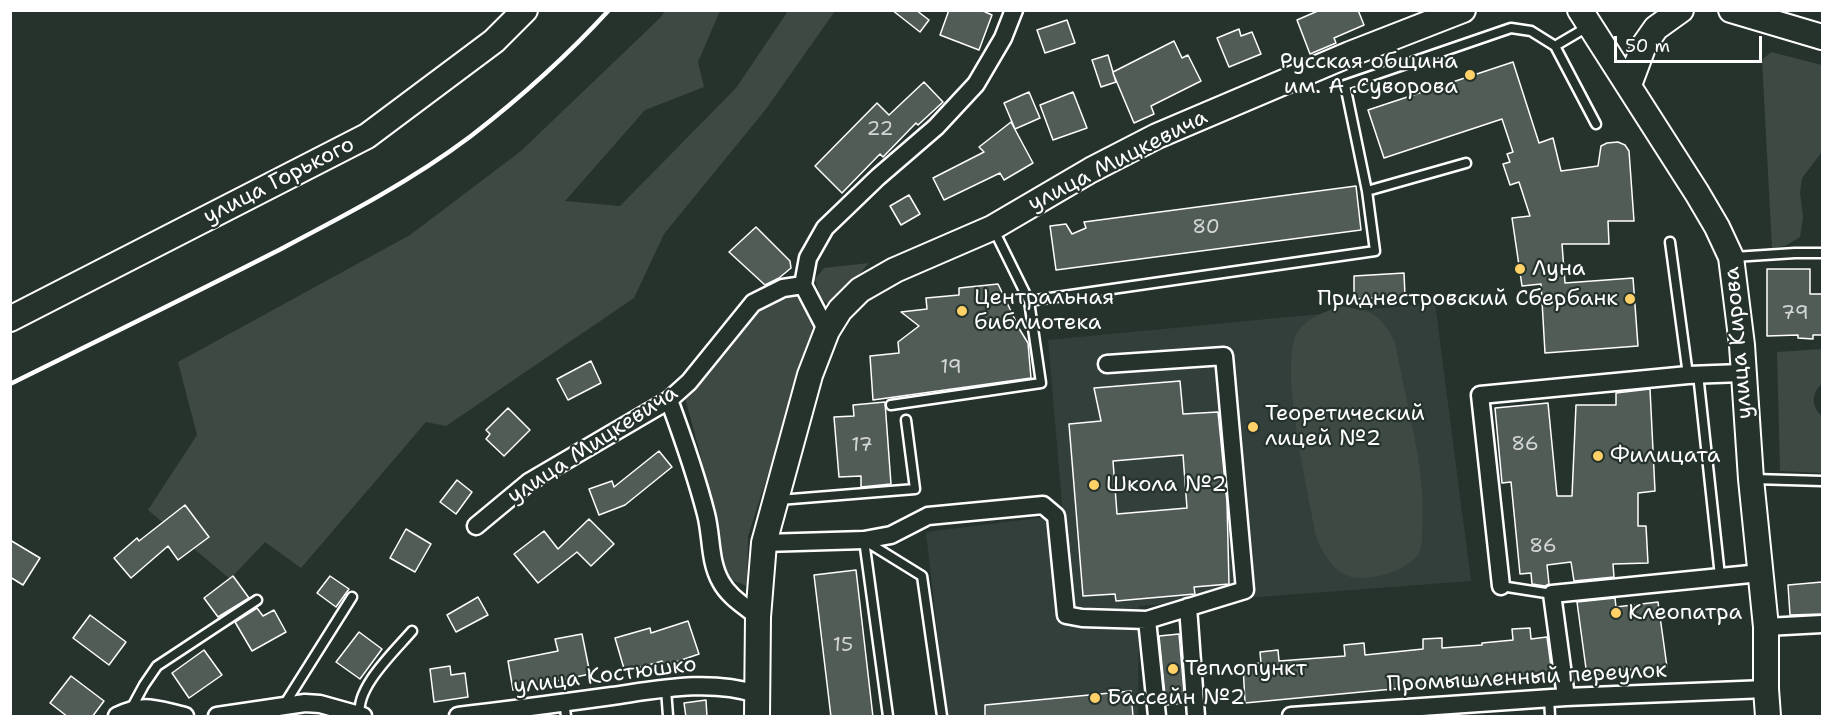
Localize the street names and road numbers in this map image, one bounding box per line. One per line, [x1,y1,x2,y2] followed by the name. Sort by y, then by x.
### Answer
[1024,104,1212,218] street label: улица Мицкевича
[199,132,359,230] street label: улица Горького
[1719,266,1759,420] street label: улица Кирова
[503,380,683,510] street label: улица Мицкевича
[512,652,698,700] street label: улица Костюшко
[1386,657,1668,699] street label: Промышленный переулок

